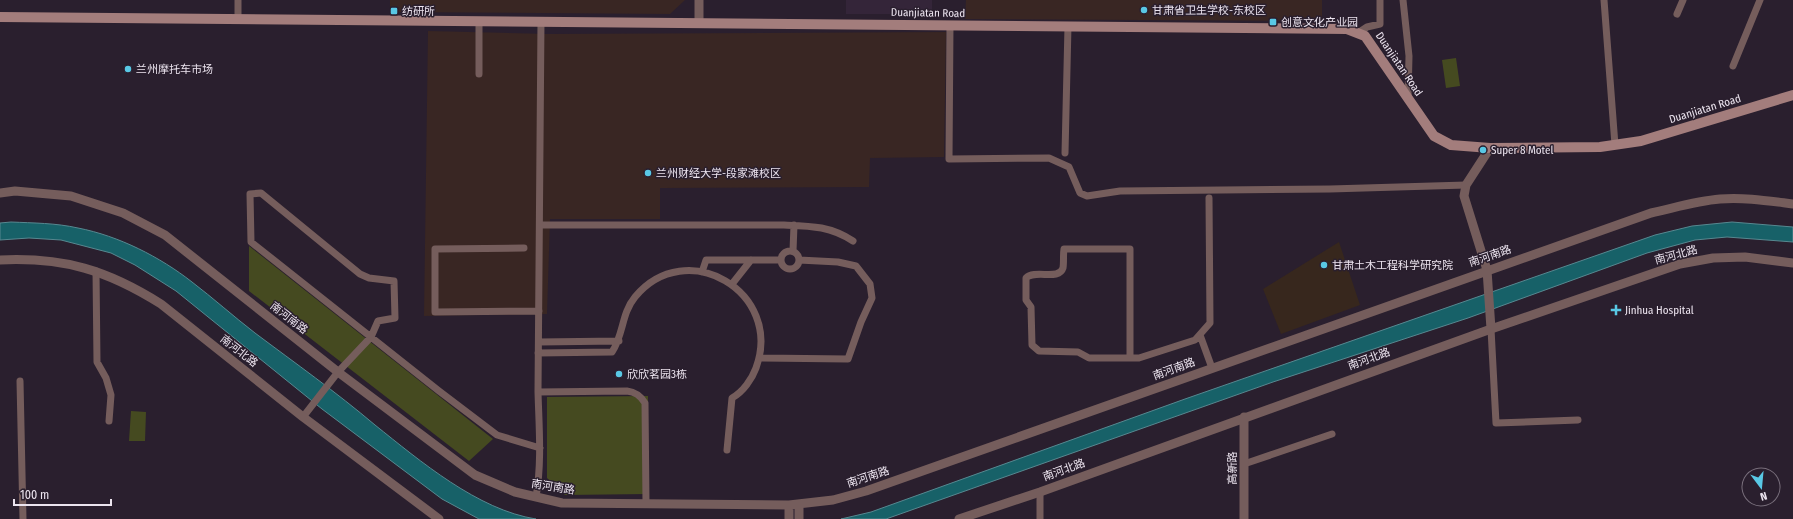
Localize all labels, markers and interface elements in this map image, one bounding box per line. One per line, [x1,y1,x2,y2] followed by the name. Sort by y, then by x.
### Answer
[1152,4,1266,17] place label: 甘肃省卫生学校-东校区
[402,5,435,18] place label: 纺研所
[1139,5,1149,15] marker: 甘肃省卫生学校-东校区
[389,6,399,16] marker: 纺研所
[891,6,965,20] street label: Duanjiatan Road
[1281,16,1358,29] place label: 创意文化产业园
[1268,17,1278,27] marker: 创意文化产业园
[1373,30,1425,98] street label: Duanjiatan Road
[136,63,213,76] place label: 兰州摩托车市场
[123,64,133,74] marker: 兰州摩托车市场
[1668,92,1742,126] street label: Duanjiatan Road
[1491,144,1553,157] place label: Super 8 Motel
[1478,145,1488,155] marker: Super 8 Motel
[656,167,781,180] place label: 兰州财经大学-段家滩校区
[643,168,653,178] marker: 兰州财经大学-段家滩校区
[1467,243,1513,269] street label: 南河南路
[1653,243,1699,267] street label: 南河北路
[1332,259,1453,272] place label: 甘肃土木工程科学研究院
[1319,260,1329,270] marker: 甘肃土木工程科学研究院
[268,299,310,337] street label: 南河南路
[1610,304,1622,316] marker: Jinhua Hospital
[1625,304,1694,317] place label: Jinhua Hospital
[218,332,260,370] street label: 南河北路
[1346,345,1392,373] street label: 南河北路
[1151,355,1197,383] street label: 南河南路
[627,368,687,381] place label: 欣欣茗园3栋
[614,369,624,379] marker: 欣欣茗园3栋
[1226,452,1239,485] street label: 高新路
[1041,456,1087,484] street label: 南河北路
[845,464,891,490] street label: 南河南路
[1741,467,1781,507] north arrow
[530,477,576,497] street label: 南河南路
[14,481,111,507] scale bar
[20,488,49,502] text: 100 m
[1759,489,1769,503] text: N

